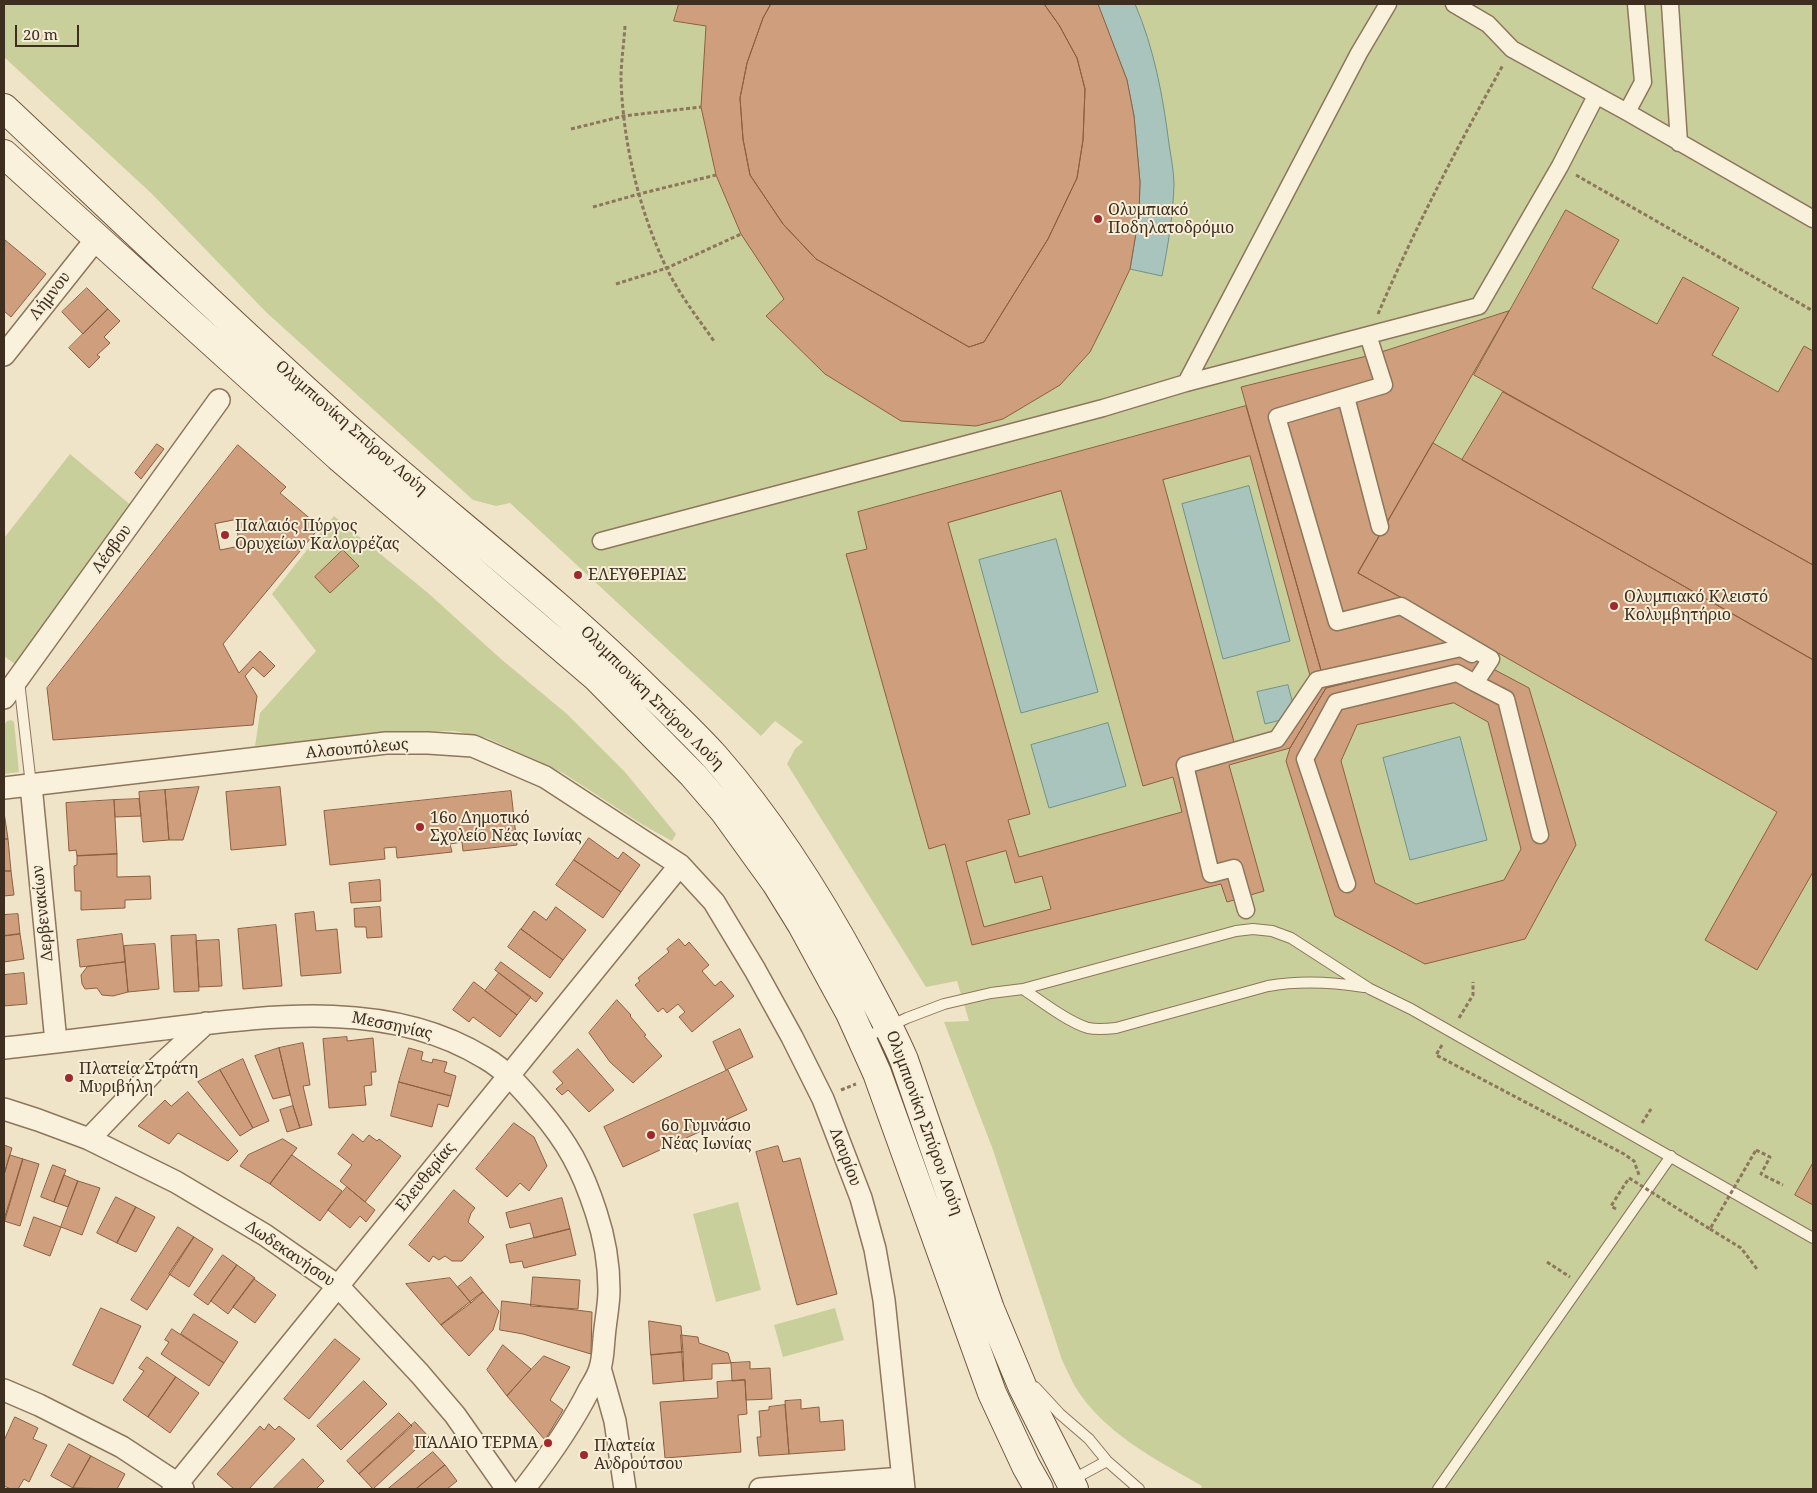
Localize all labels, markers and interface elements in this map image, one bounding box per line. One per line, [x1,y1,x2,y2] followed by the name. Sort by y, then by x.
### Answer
[18,15,81,47] scale bar
[23,24,58,44] text: 20 m
[1108,200,1234,238] place label: Ολυμπιακό Ποδηλατοδρόμιο
[1092,213,1104,225] marker: Ολυμπιακό Ποδηλατοδρόμιο
[25,268,75,324] street label: Λήμνου
[271,357,431,499] street label: Ολυμπιονίκη Σπύρου Λούη
[235,516,400,554] place label: Παλαιός Πύργος Ορυχείων Καλογρέζας
[88,521,136,577] street label: Λέσβου
[219,529,231,541] marker: Παλαιός Πύργος Ορυχείων Καλογρέζας
[588,565,686,585] place label: ΕΛΕΥΘΕΡΙΑΣ
[572,569,584,581] marker: ΕΛΕΥΘΕΡΙΑΣ
[1624,587,1768,625] place label: Ολυμπιακό Κλειστό Κολυμβητήριο
[1608,600,1620,612] marker: Ολυμπιακό Κλειστό Κολυμβητήριο
[576,622,728,774] street label: Ολυμπιονίκη Σπύρου Λούη
[305,735,409,763] street label: Αλσουπόλεως
[430,808,582,846] place label: 16ο Δημοτικό Σχολείο Νέας Ιωνίας
[414,821,426,833] marker: 16ο Δημοτικό Σχολείο Νέας Ιωνίας
[28,864,58,962] street label: Δερβενακίων
[350,1008,434,1044] street label: Μεσσηνίας
[882,1028,966,1218] street label: Ολυμπιονίκη Σπύρου Λούη
[79,1059,198,1097] place label: Πλατεία Στράτη Μυριβήλη
[63,1072,75,1084] marker: Πλατεία Στράτη Μυριβήλη
[661,1116,752,1154] place label: 6ο Γυμνάσιο Νέας Ιωνίας
[825,1125,865,1189] street label: Λαυρίου
[645,1129,657,1141] marker: 6ο Γυμνάσιο Νέας Ιωνίας
[392,1139,460,1215] street label: Ελευθερίας
[242,1217,338,1291] street label: Δωδεκανήσου
[414,1433,538,1453] place label: ΠΑΛΑΙΟ ΤΕΡΜΑ
[594,1436,683,1474] place label: Πλατεία Ανδρούτσου
[542,1437,554,1449] marker: ΠΑΛΑΙΟ ΤΕΡΜΑ
[578,1449,590,1461] marker: Πλατεία Ανδρούτσου

